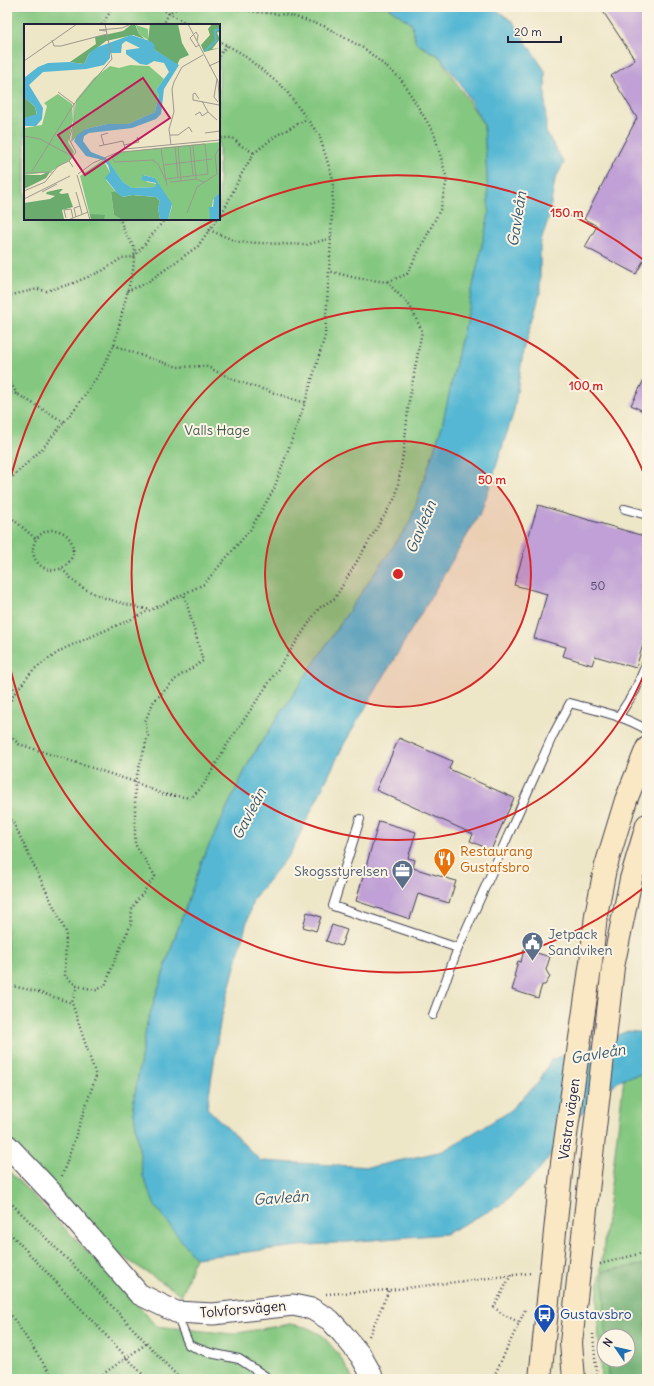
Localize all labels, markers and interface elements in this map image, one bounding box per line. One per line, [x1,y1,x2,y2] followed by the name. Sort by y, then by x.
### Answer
[508,18,561,44] scale bar
[24,24,220,220] inset map
[514,24,542,39] text: 20 m
[503,190,530,248] water label: Gavleån
[551,205,584,220] text: 150 m
[569,378,603,393] text: 100 m
[184,421,250,439] park label: Valls Hage
[478,472,507,487] text: 50 m
[401,497,440,556] water label: Gavleån
[391,567,405,581] centre of rings
[591,578,606,593] house number: 50
[227,785,270,843] water label: Gavleån
[460,842,533,876] place label: Restaurang Gustafsbro
[431,846,457,879] restaurant icon: Restaurang Gustafsbro
[390,858,416,891] office icon: Skogsstyrelsen
[294,862,388,880] place label: Skogsstyrelsen
[548,925,613,959] place label: Jetpack Sandviken
[519,929,545,962] public building icon: Jetpack Sandviken
[569,1039,627,1068] water label: Gavleån
[554,1077,584,1161] street label: Västra vägen
[253,1186,310,1209] water label: Gavleån
[199,1296,287,1322] street label: Tolvforsvägen
[531,1301,557,1334] bus stop icon: Gustavsbro
[560,1305,632,1323] place label: Gustavsbro
[596,1328,636,1368] north arrow
[600,1335,616,1349] text: N

